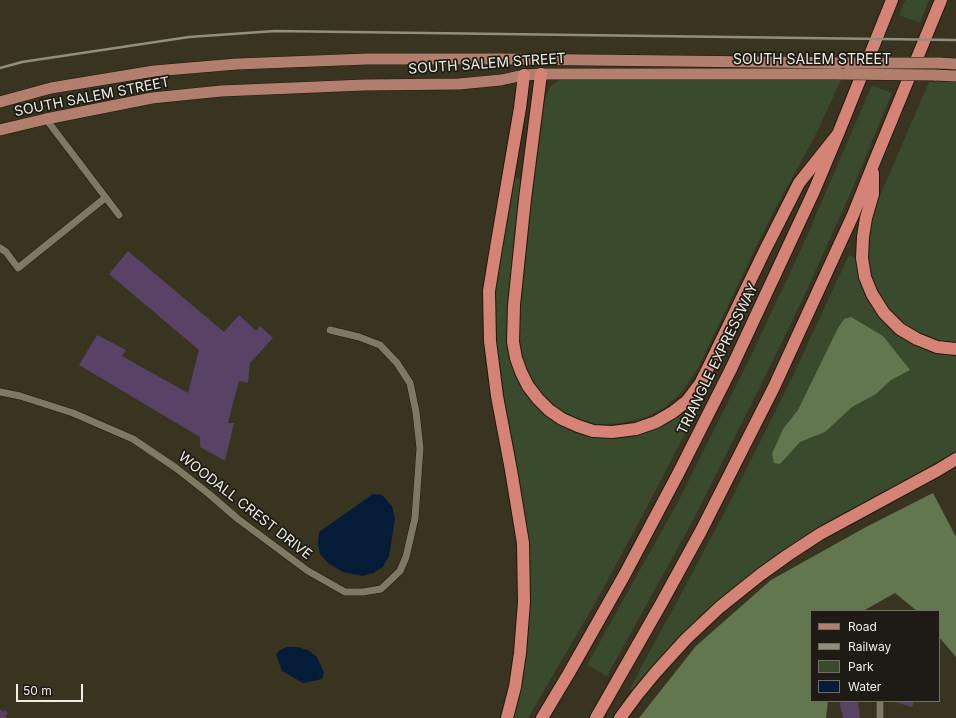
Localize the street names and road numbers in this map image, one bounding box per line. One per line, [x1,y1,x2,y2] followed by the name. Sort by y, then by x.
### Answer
[408,50,566,78] street label: SOUTH SALEM STREET
[733,52,891,68] street label: SOUTH SALEM STREET
[13,74,171,120] street label: SOUTH SALEM STREET
[674,281,762,437] street label: TRIANGLE EXPRESSWAY
[175,449,315,563] street label: WOODALL CREST DRIVE

